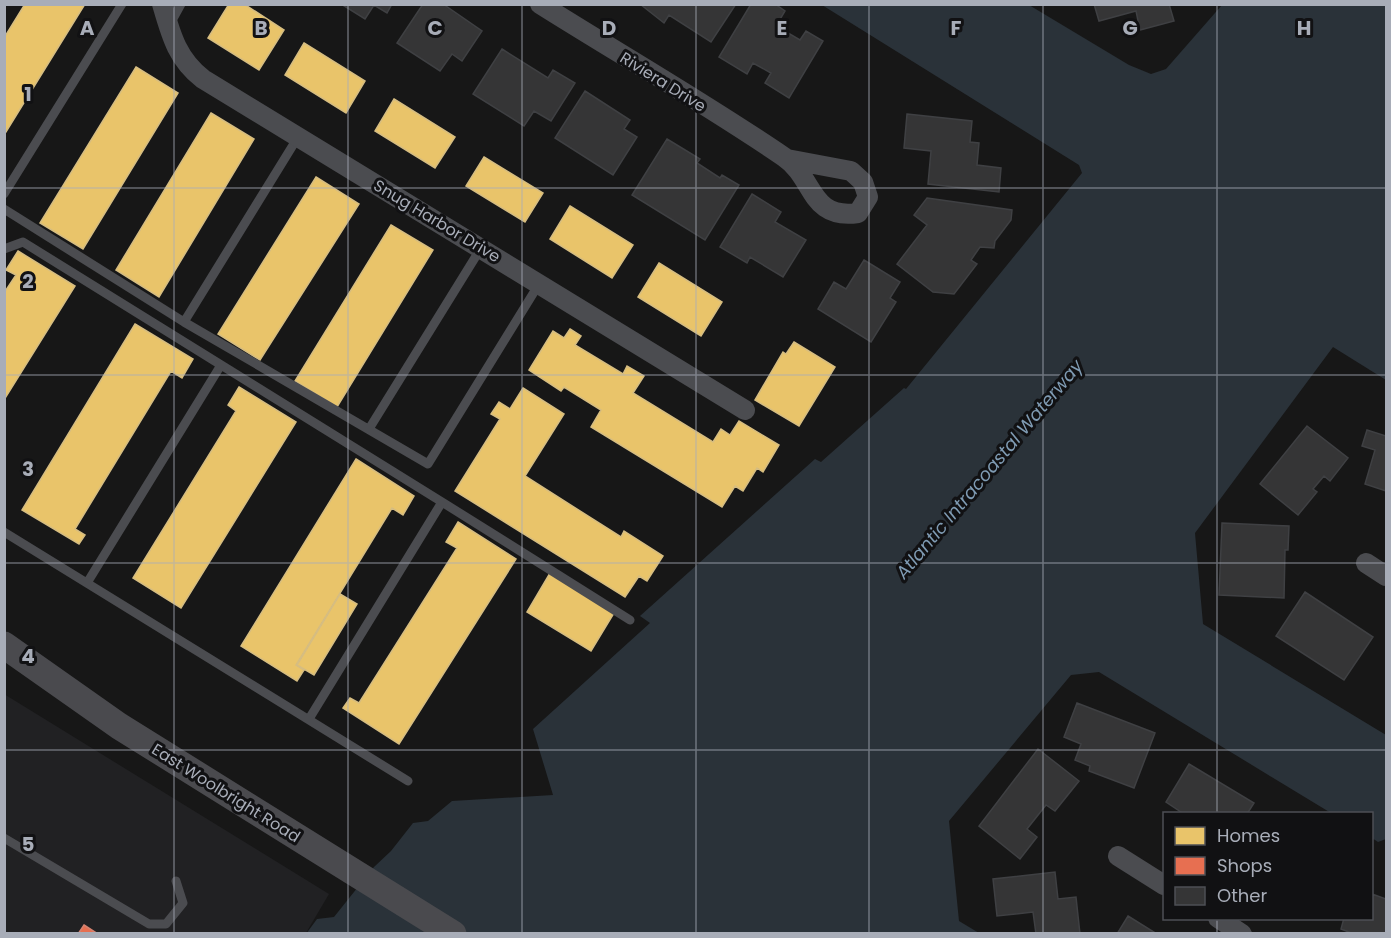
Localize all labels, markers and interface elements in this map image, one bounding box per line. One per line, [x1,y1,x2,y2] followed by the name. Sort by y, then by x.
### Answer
[80,14,95,42] text: A
[254,14,268,42] text: B
[427,14,443,42] text: C
[602,14,616,42] text: D
[777,14,787,42] text: E
[951,14,962,42] text: F
[1122,14,1138,42] text: G
[1297,14,1311,42] text: H
[615,46,711,118] street label: Riviera Drive
[24,80,32,108] text: 1
[369,174,505,268] street label: Snug Harbor Drive
[22,267,34,295] text: 2
[889,353,1089,585] water label: Atlantic Intracoastal Waterway
[22,455,34,483] text: 3
[21,642,35,670] text: 4
[147,738,305,848] street label: East Woolbright Road
[1163,812,1373,920] legend
[1217,823,1280,848] text: Homes
[22,830,35,858] text: 5
[1217,853,1272,878] text: Shops
[1217,883,1267,908] text: Other

